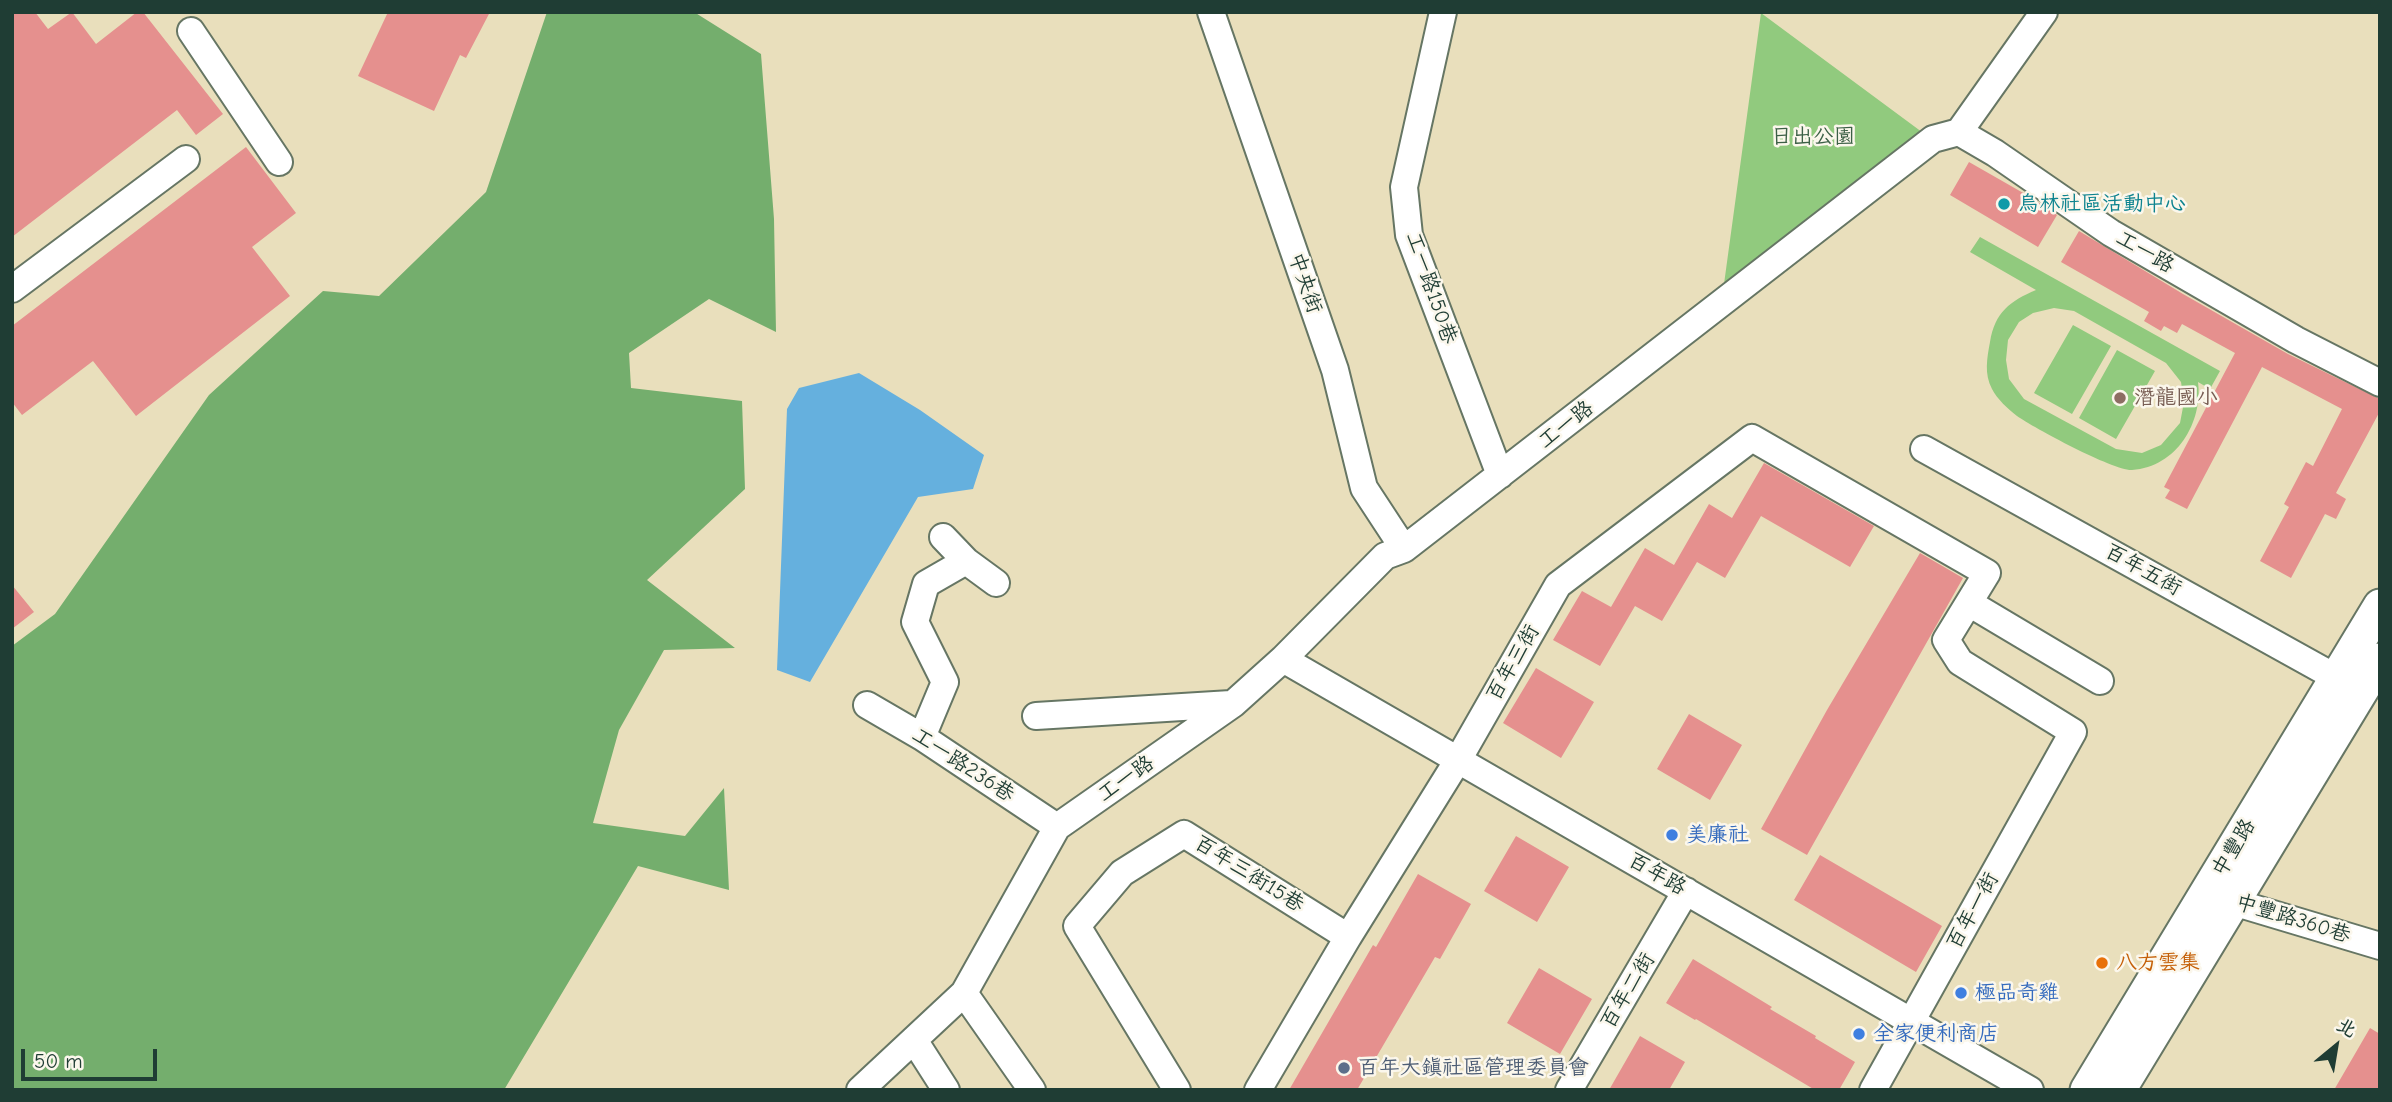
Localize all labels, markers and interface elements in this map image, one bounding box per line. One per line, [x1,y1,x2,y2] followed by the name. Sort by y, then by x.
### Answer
[1771,124,1855,150] park label: 日出公園
[2018,191,2186,217] place label: 烏林社區活動中心
[1996,196,2012,212] marker: 烏林社區活動中心
[2111,225,2179,279] street label: 工一路
[1400,229,1462,347] street label: 工一路150巷
[1283,249,1327,317] street label: 中央街
[2134,385,2218,411] place label: 潛龍國小
[2112,390,2128,406] marker: 潛龍國小
[1533,396,1599,454] street label: 工一路
[2100,539,2186,601] street label: 百年五街
[1481,620,1545,706] street label: 百年三街
[907,723,1019,807] street label: 工一路236巷
[1093,751,1159,807] street label: 工一路
[2207,815,2261,881] street label: 中豐路
[1686,822,1749,848] place label: 美廉社
[1664,827,1680,843] marker: 美廉社
[1189,830,1309,918] street label: 百年三街15巷
[1623,847,1691,901] street label: 百年路
[1942,868,2004,954] street label: 百年一街
[2233,890,2353,948] street label: 中豐路360巷
[1596,949,1660,1033] street label: 百年二街
[2116,950,2200,976] place label: 八方雲集
[2094,955,2110,971] marker: 八方雲集
[1975,980,2059,1006] place label: 極品奇雞
[1953,985,1969,1001] marker: 極品奇雞
[2301,1011,2371,1081] north arrow
[2333,1014,2360,1042] text: 北
[1873,1021,1999,1047] place label: 全家便利商店
[1851,1026,1867,1042] marker: 全家便利商店
[24,1036,161,1080] scale bar
[34,1049,83,1073] text: 50 m
[1358,1055,1589,1081] place label: 百年大鎮社區管理委員會
[1336,1060,1352,1076] marker: 百年大鎮社區管理委員會

